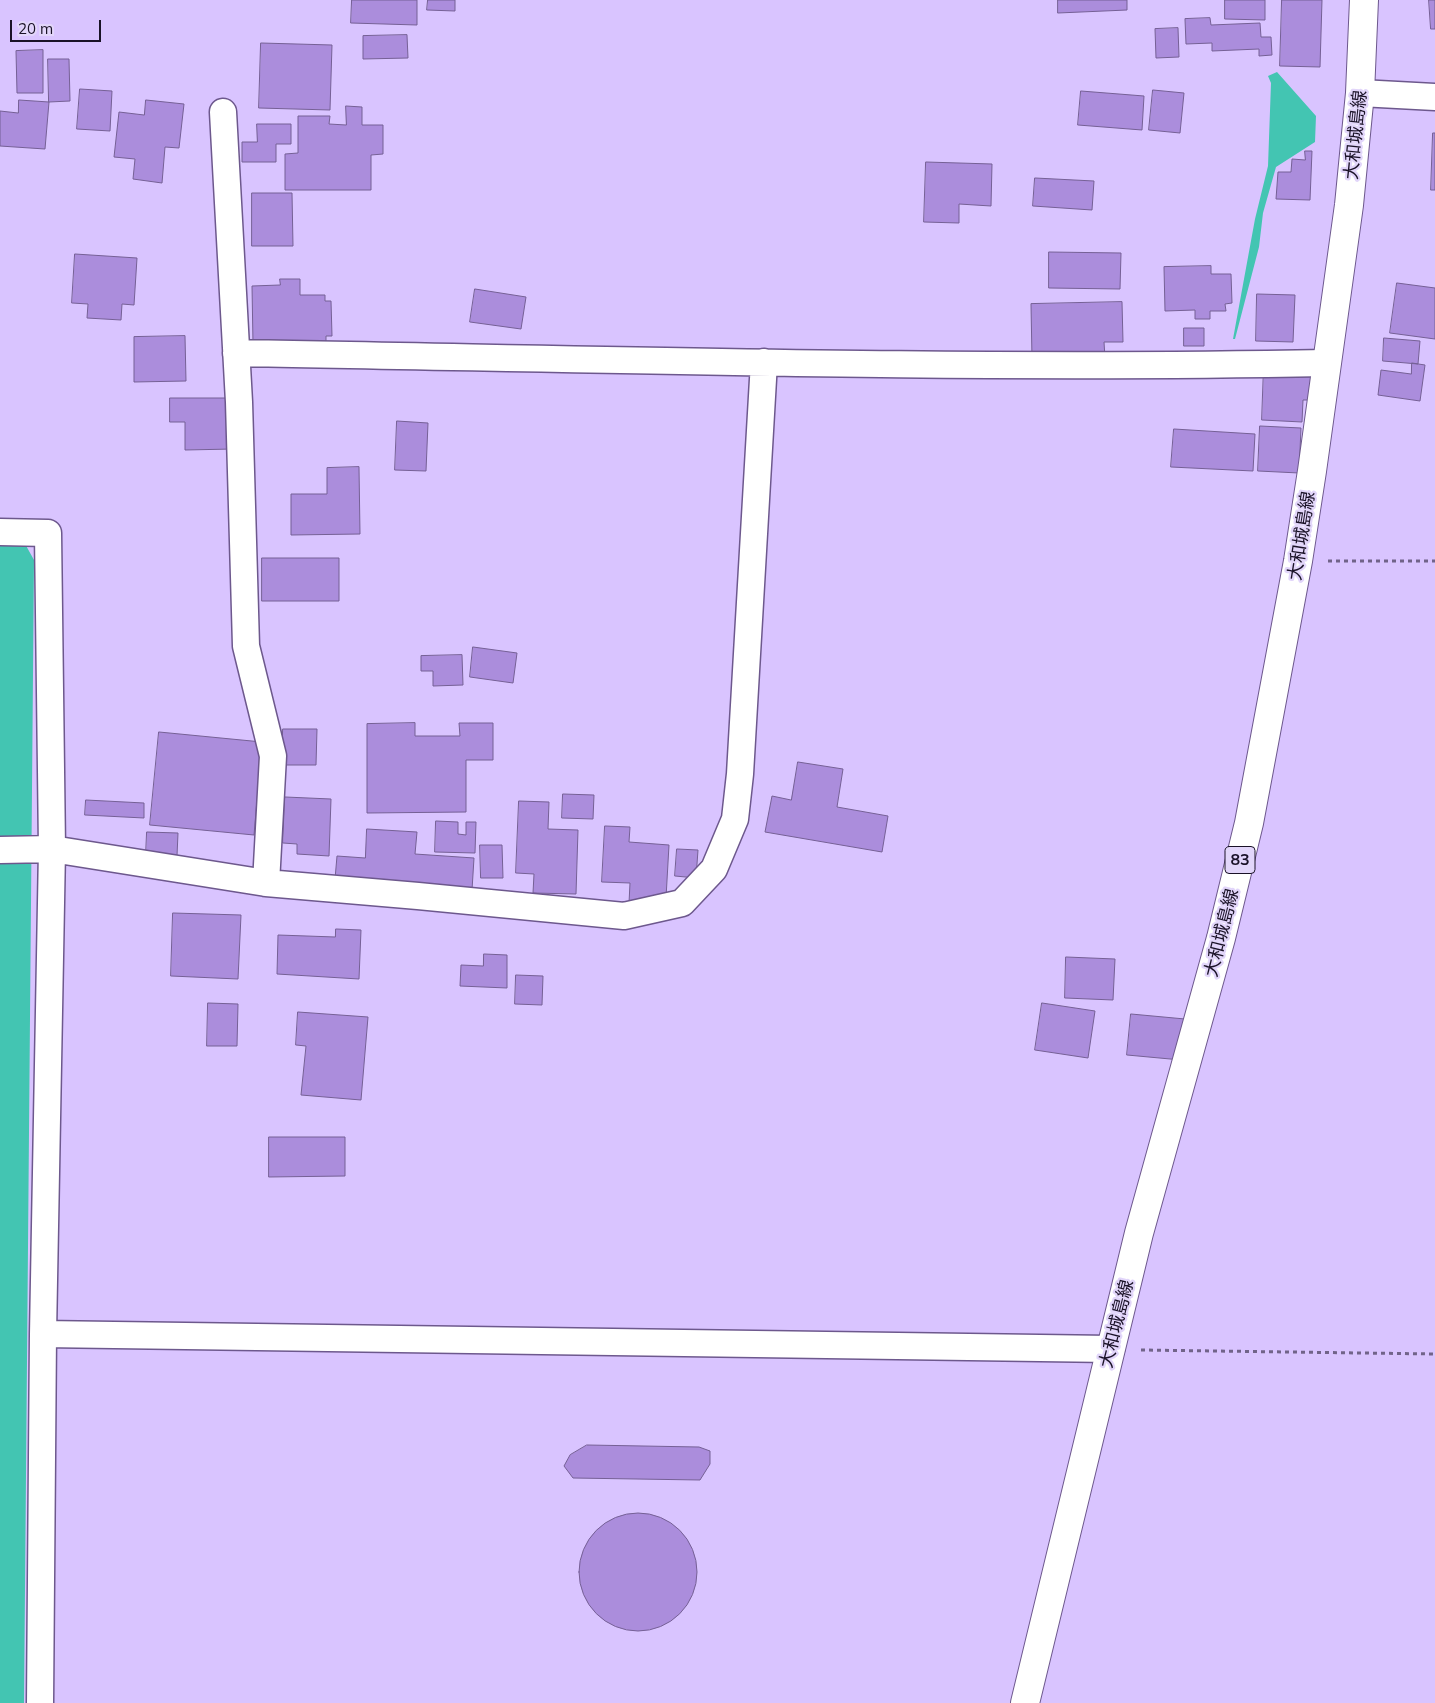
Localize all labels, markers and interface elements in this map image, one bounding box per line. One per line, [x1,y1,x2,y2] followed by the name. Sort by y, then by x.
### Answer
[12,10,104,42] scale bar
[18,19,53,38] text: 20 m
[1341,89,1371,181] street label: 大和城島線
[1284,490,1320,582] street label: 大和城島線
[1225,846,1255,874] road number: 83
[1201,887,1243,979] street label: 大和城島線
[1096,1278,1138,1370] street label: 大和城島線

